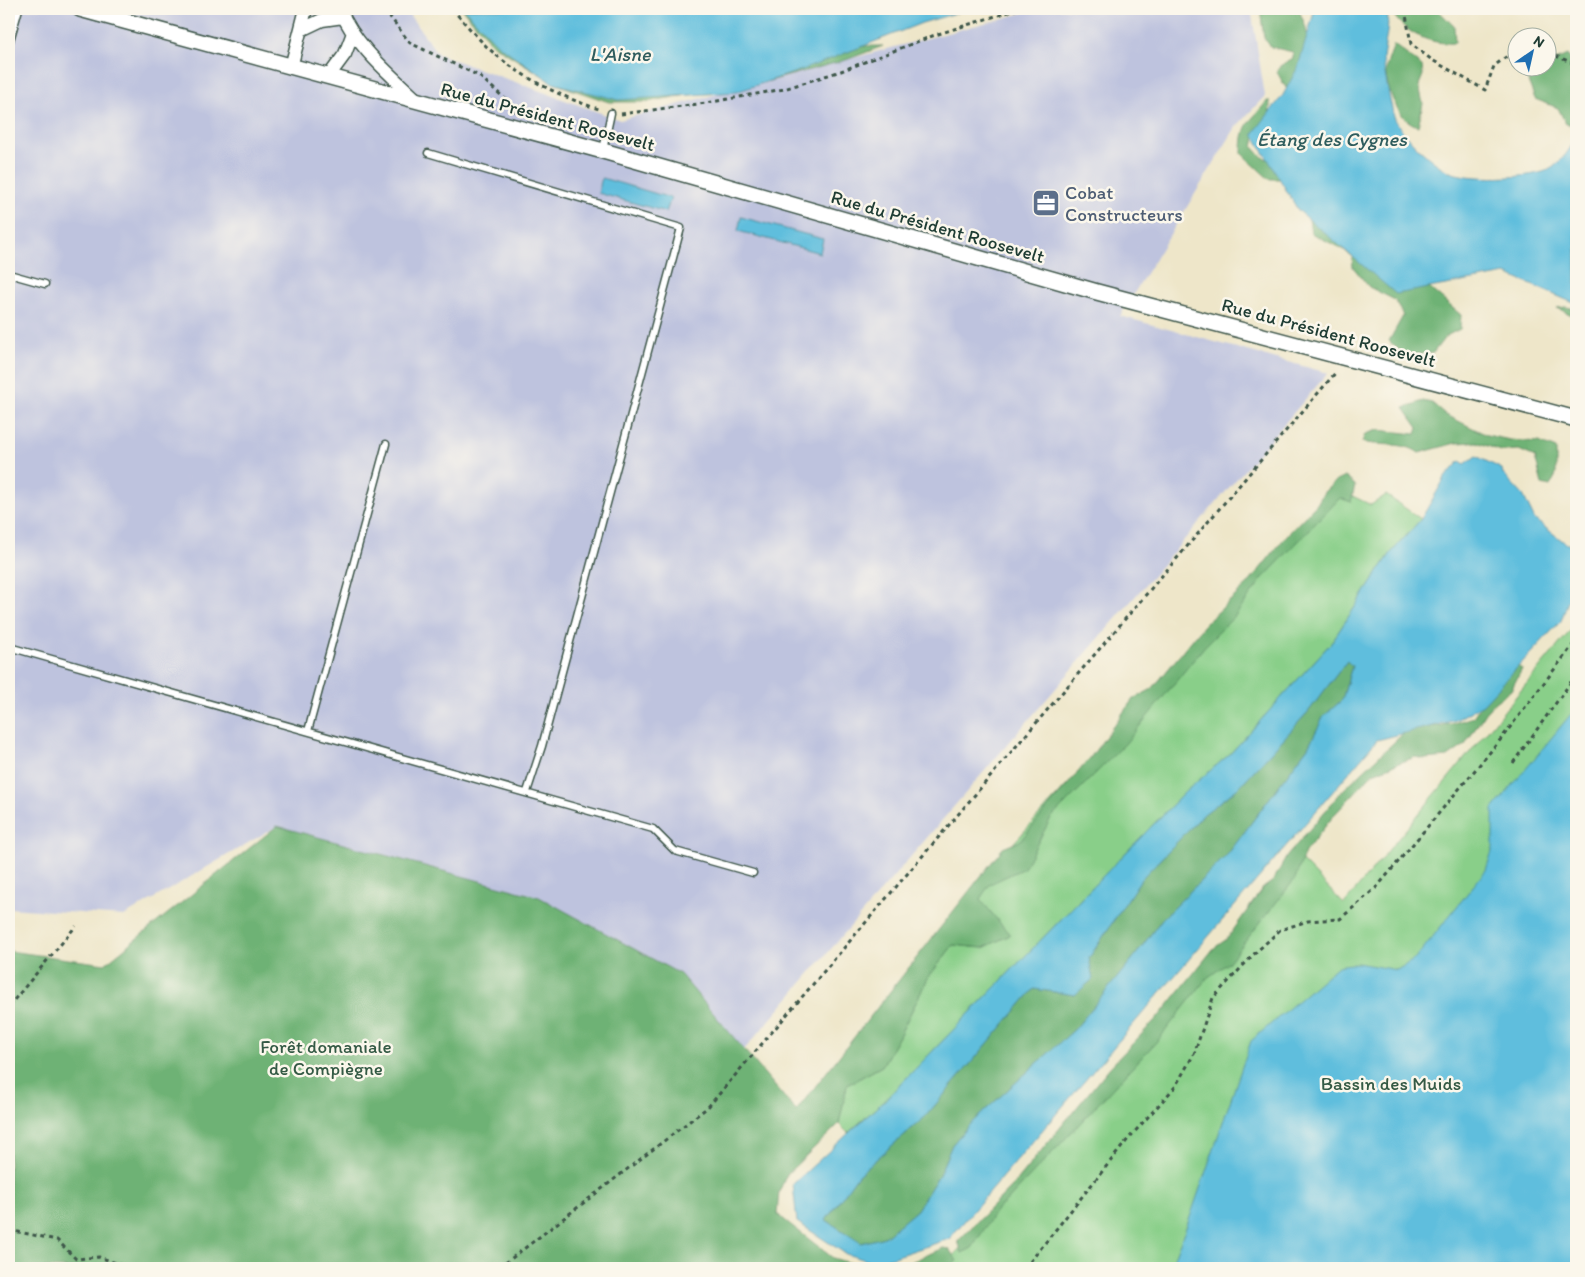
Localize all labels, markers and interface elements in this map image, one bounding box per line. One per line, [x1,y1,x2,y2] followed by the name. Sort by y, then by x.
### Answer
[1508,28,1558,78] north arrow
[1530,32,1548,51] text: N
[590,42,652,66] water label: L'Aisne
[438,77,658,156] street label: Rue du Président Roosevelt
[1257,127,1408,151] water label: Étang des Cygnes
[1065,181,1183,226] place label: Cobat Constructeurs
[828,185,1047,268] street label: Rue du Président Roosevelt
[1031,188,1061,218] office icon: Cobat Constructeurs
[1219,293,1439,372] street label: Rue du Président Roosevelt
[260,1035,392,1080] park label: Forêt domaniale de Compiègne
[1321,1072,1461,1095] park label: Bassin des Muids

